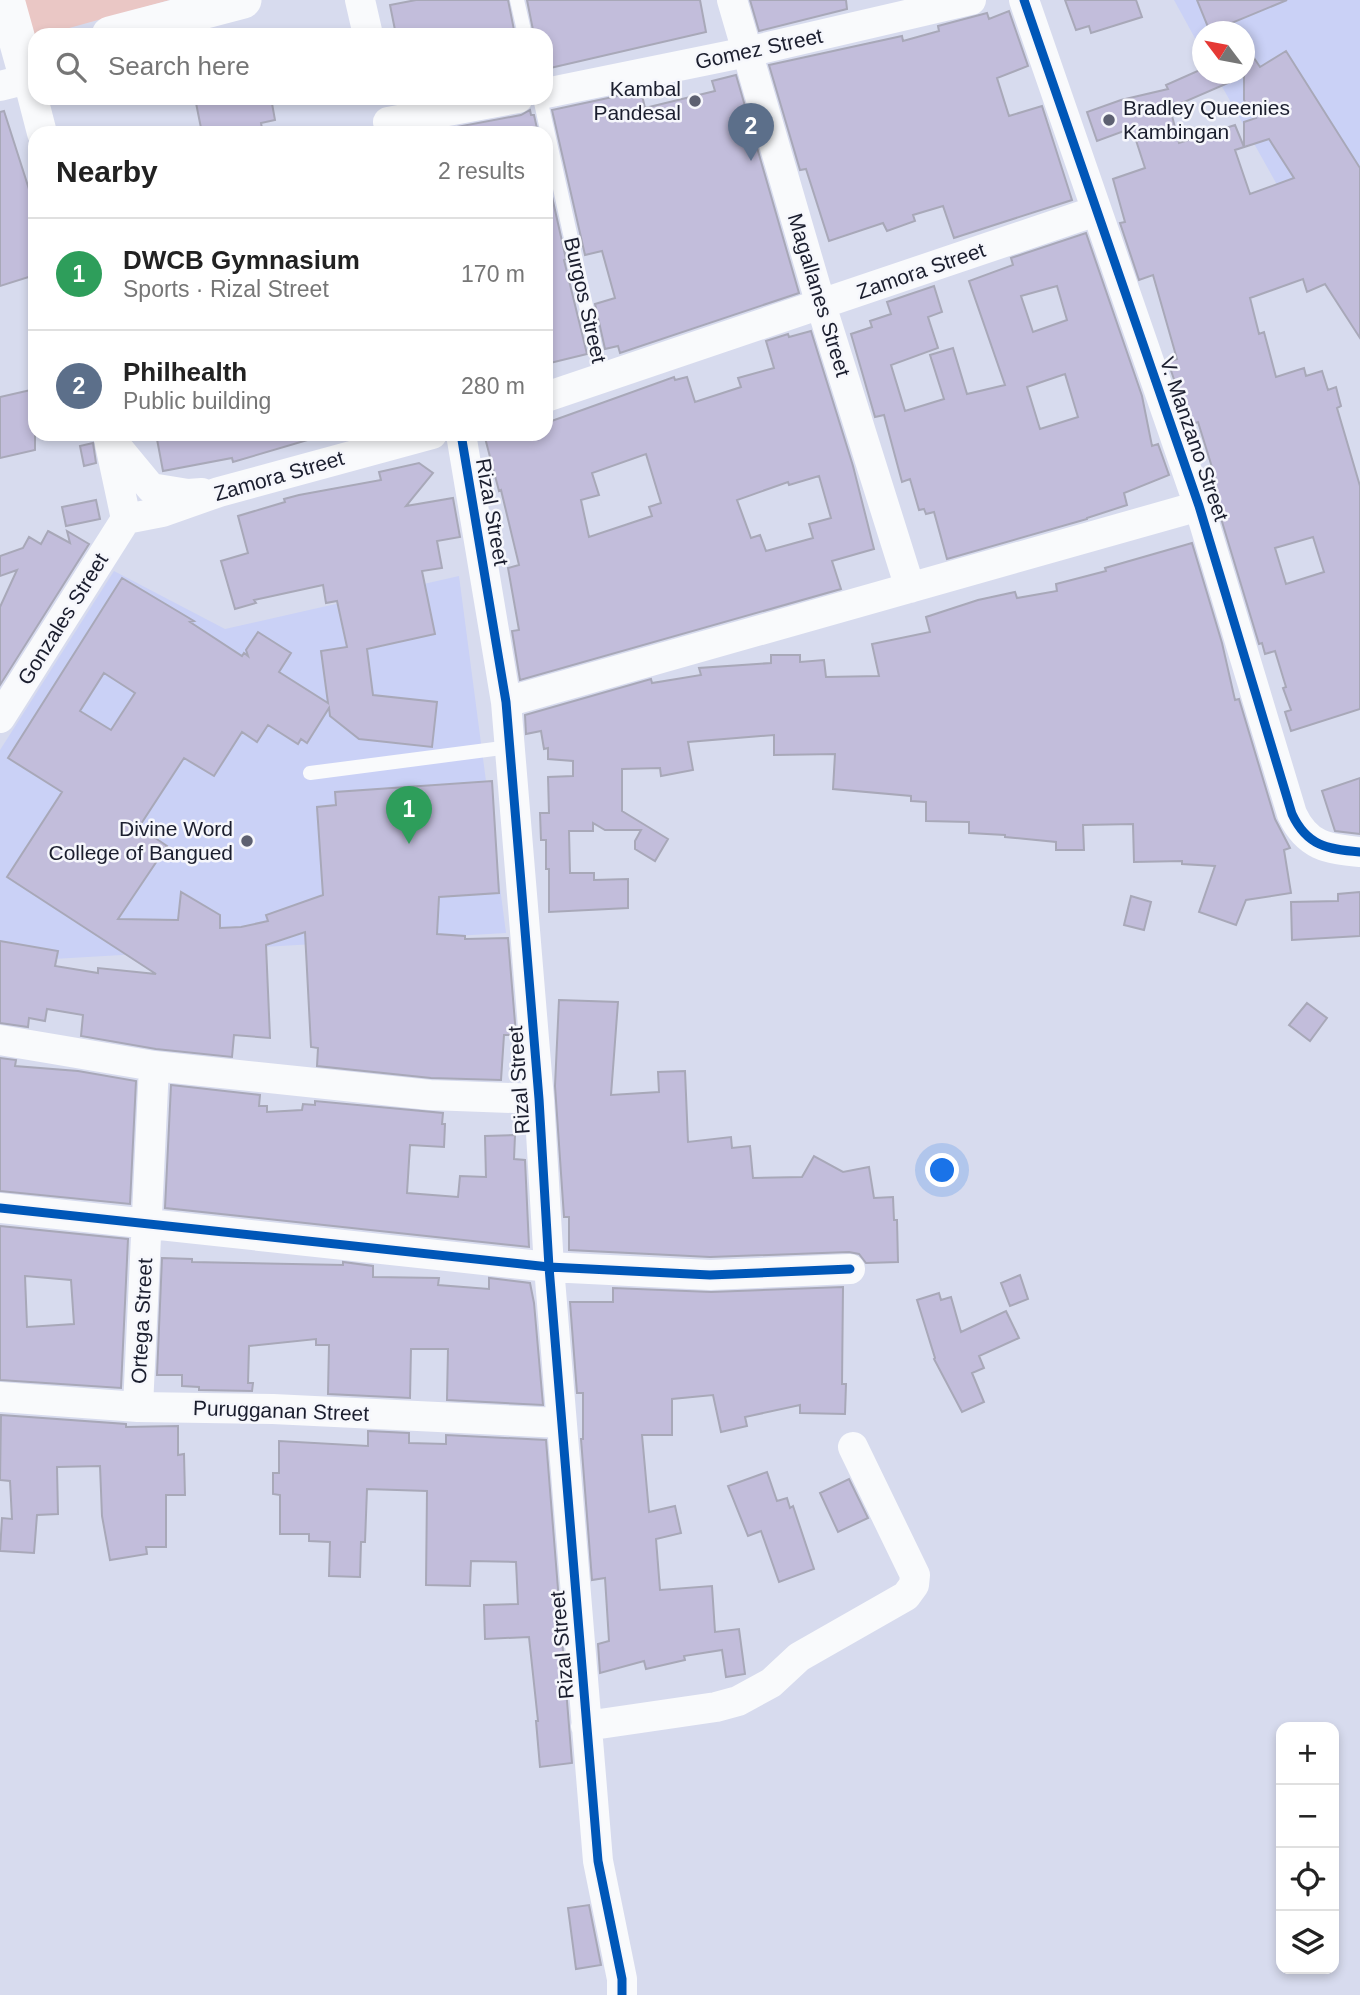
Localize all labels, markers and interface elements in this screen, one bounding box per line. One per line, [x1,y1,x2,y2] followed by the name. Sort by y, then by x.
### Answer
[1192,21,1255,84] north arrow
[693,24,825,73] street label: Gomez Street
[28,28,553,105] search box
[52,48,90,86] icon: search
[108,51,250,81] text: Search here
[593,77,681,124] place label: Kambal Pandesal
[687,93,703,109] marker: Kambal Pandesal
[1123,96,1290,143] place label: Bradley Queenies Kambingan
[728,103,774,161] pin: 2
[1101,112,1117,128] marker: Bradley Queenies Kambingan
[56,155,158,188] text: Nearby
[438,158,525,184] text: 2 results
[784,211,855,379] street label: Magallanes Street
[560,235,611,365] street label: Burgos Street
[854,238,988,303] street label: Zamora Street
[123,245,360,275] text: DWCB Gymnasium
[73,261,85,287] text: 1
[461,261,525,287] text: 170 m
[123,276,329,302] text: Sports · Rizal Street
[1156,354,1233,524] street label: V. Manzano Street
[123,357,247,387] text: Philhealth
[73,373,85,399] text: 2
[461,373,525,399] text: 280 m
[123,388,271,414] text: Public building
[211,446,347,505] street label: Zamora Street
[472,456,513,568] street label: Rizal Street
[13,549,112,689] street label: Gonzales Street
[386,786,432,844] pin: 1
[49,817,233,864] place label: Divine Word College of Bangued
[239,833,255,849] marker: Divine Word College of Bangued
[503,1025,534,1135] street label: Rizal Street
[925,1153,959,1187] your location
[127,1257,156,1385] street label: Ortega Street
[193,1396,370,1425] street label: Purugganan Street
[545,1590,578,1700] street label: Rizal Street
[1276,1722,1339,1974] map controls
[1276,1722,1339,1785] button: +
[1276,1785,1339,1848] button: −
[1276,1848,1339,1911] button: locate
[1276,1911,1339,1974] button: layers

